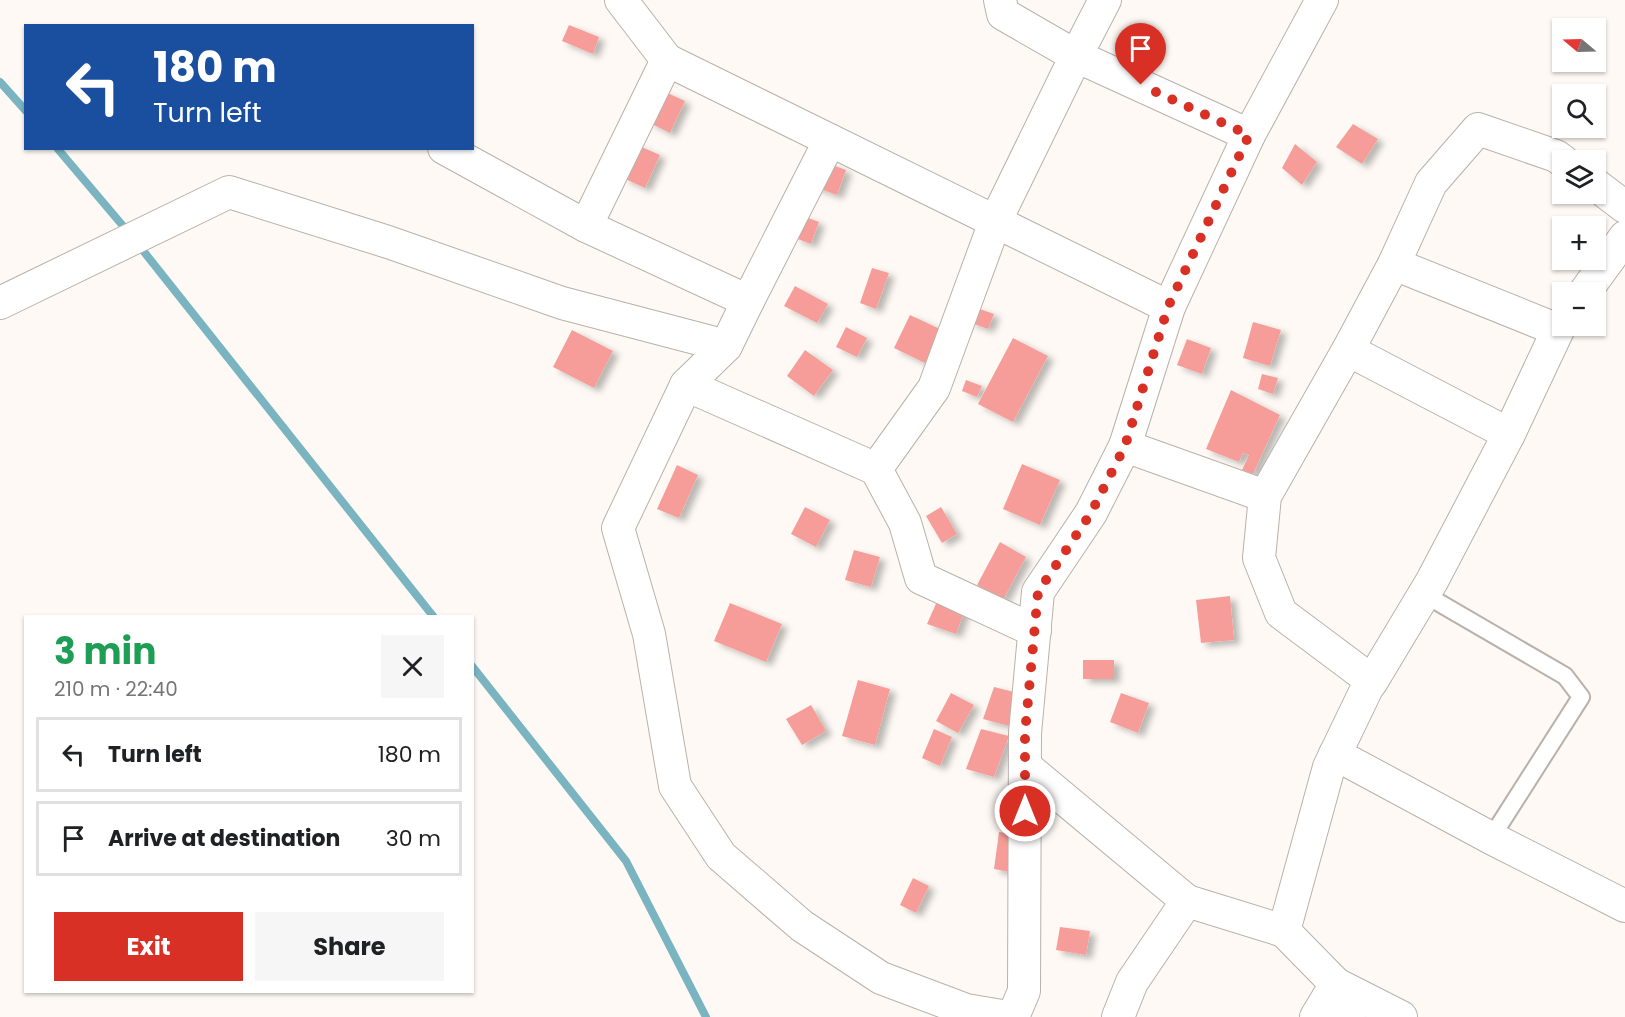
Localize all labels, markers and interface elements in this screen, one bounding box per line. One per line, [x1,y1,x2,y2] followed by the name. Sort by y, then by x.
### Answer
[1552,18,1606,72] north arrow
[1552,18,1606,336] map controls
[1115,23,1166,85] pin
[1124,32,1157,65] icon: arrive
[153,38,277,97] text: 180 m
[54,48,132,126] icon: left
[1552,84,1606,138] button: search
[153,94,262,131] text: Turn left
[1552,150,1606,204] button: layers
[1552,216,1606,270] button: +
[1552,282,1606,336] button: −
[54,626,156,677] text: 3 min
[381,635,444,698] button: close
[54,675,178,703] text: 210 m · 22:40
[57,738,90,771] icon: left
[108,739,202,770] text: Turn left
[378,739,441,770] text: 180 m
[993,779,1057,843] position arrow
[57,822,90,855] icon: arrive
[108,823,340,854] text: Arrive at destination
[386,823,441,854] text: 30 m
[54,912,243,981] button: Exit
[255,912,444,981] button: Share

